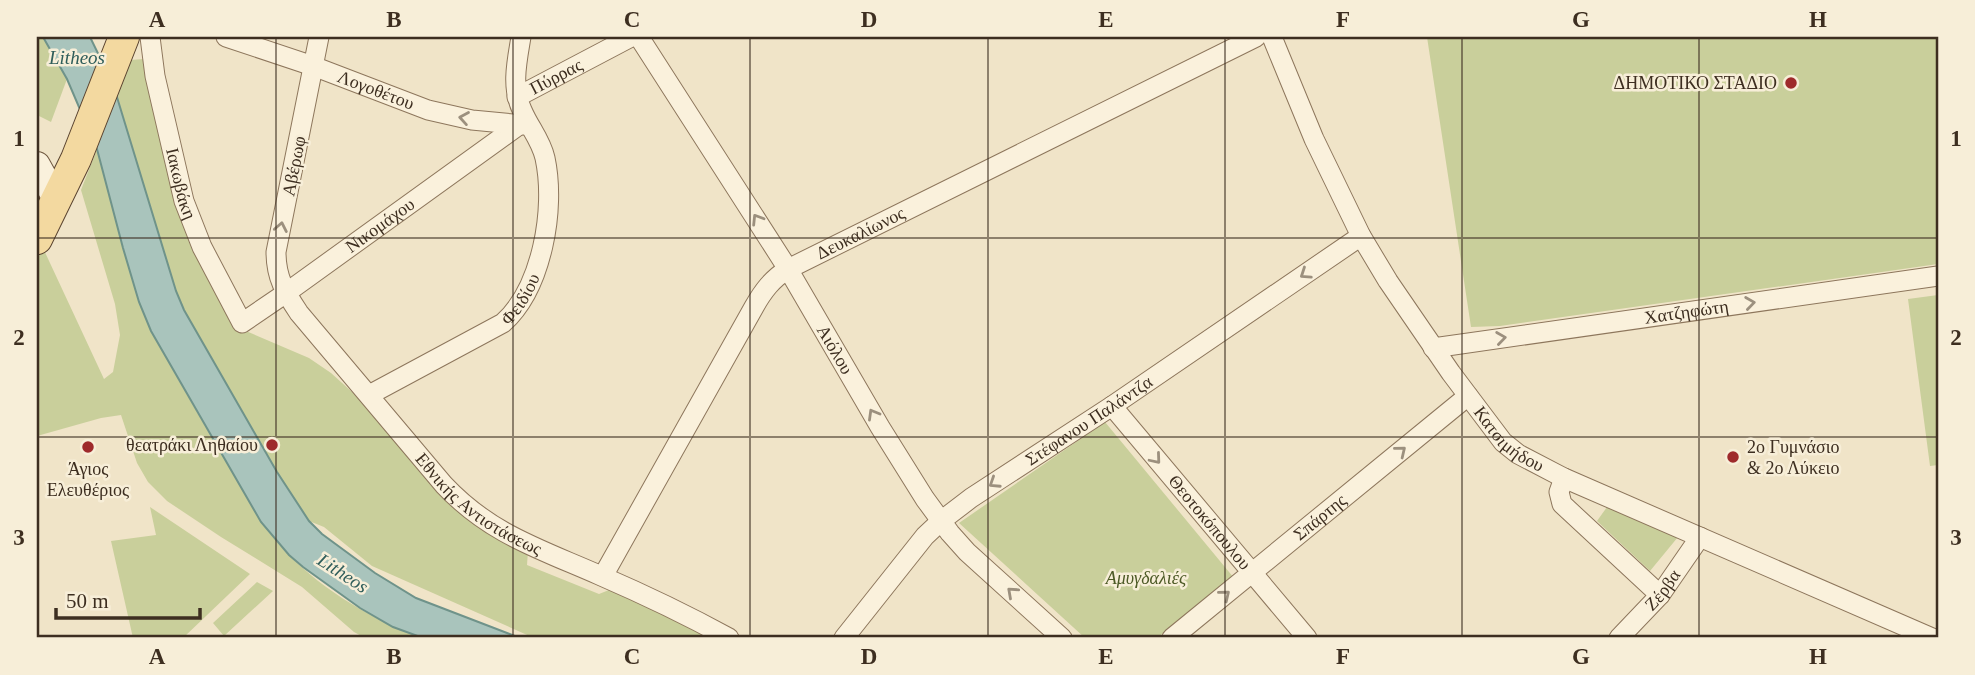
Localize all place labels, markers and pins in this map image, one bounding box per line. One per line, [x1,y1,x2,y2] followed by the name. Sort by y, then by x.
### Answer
[1614,73,1777,93] place label: ΔΗΜΟΤΙΚΟ ΣΤΑΔΙΟ
[1783,75,1799,91] marker: ΔΗΜΟΤΙΚΟ ΣΤΑΔΙΟ
[126,435,258,455] place label: θεατράκι Ληθαίου
[264,437,280,453] marker: θεατράκι Ληθαίου
[1747,437,1840,478] place label: 2ο Γυμνάσιο & 2ο Λύκειο
[80,439,96,455] marker: Άγιος Ελευθέριος
[1725,449,1741,465] marker: 2ο Γυμνάσιο & 2ο Λύκειο
[47,459,129,500] place label: Άγιος Ελευθέριος

